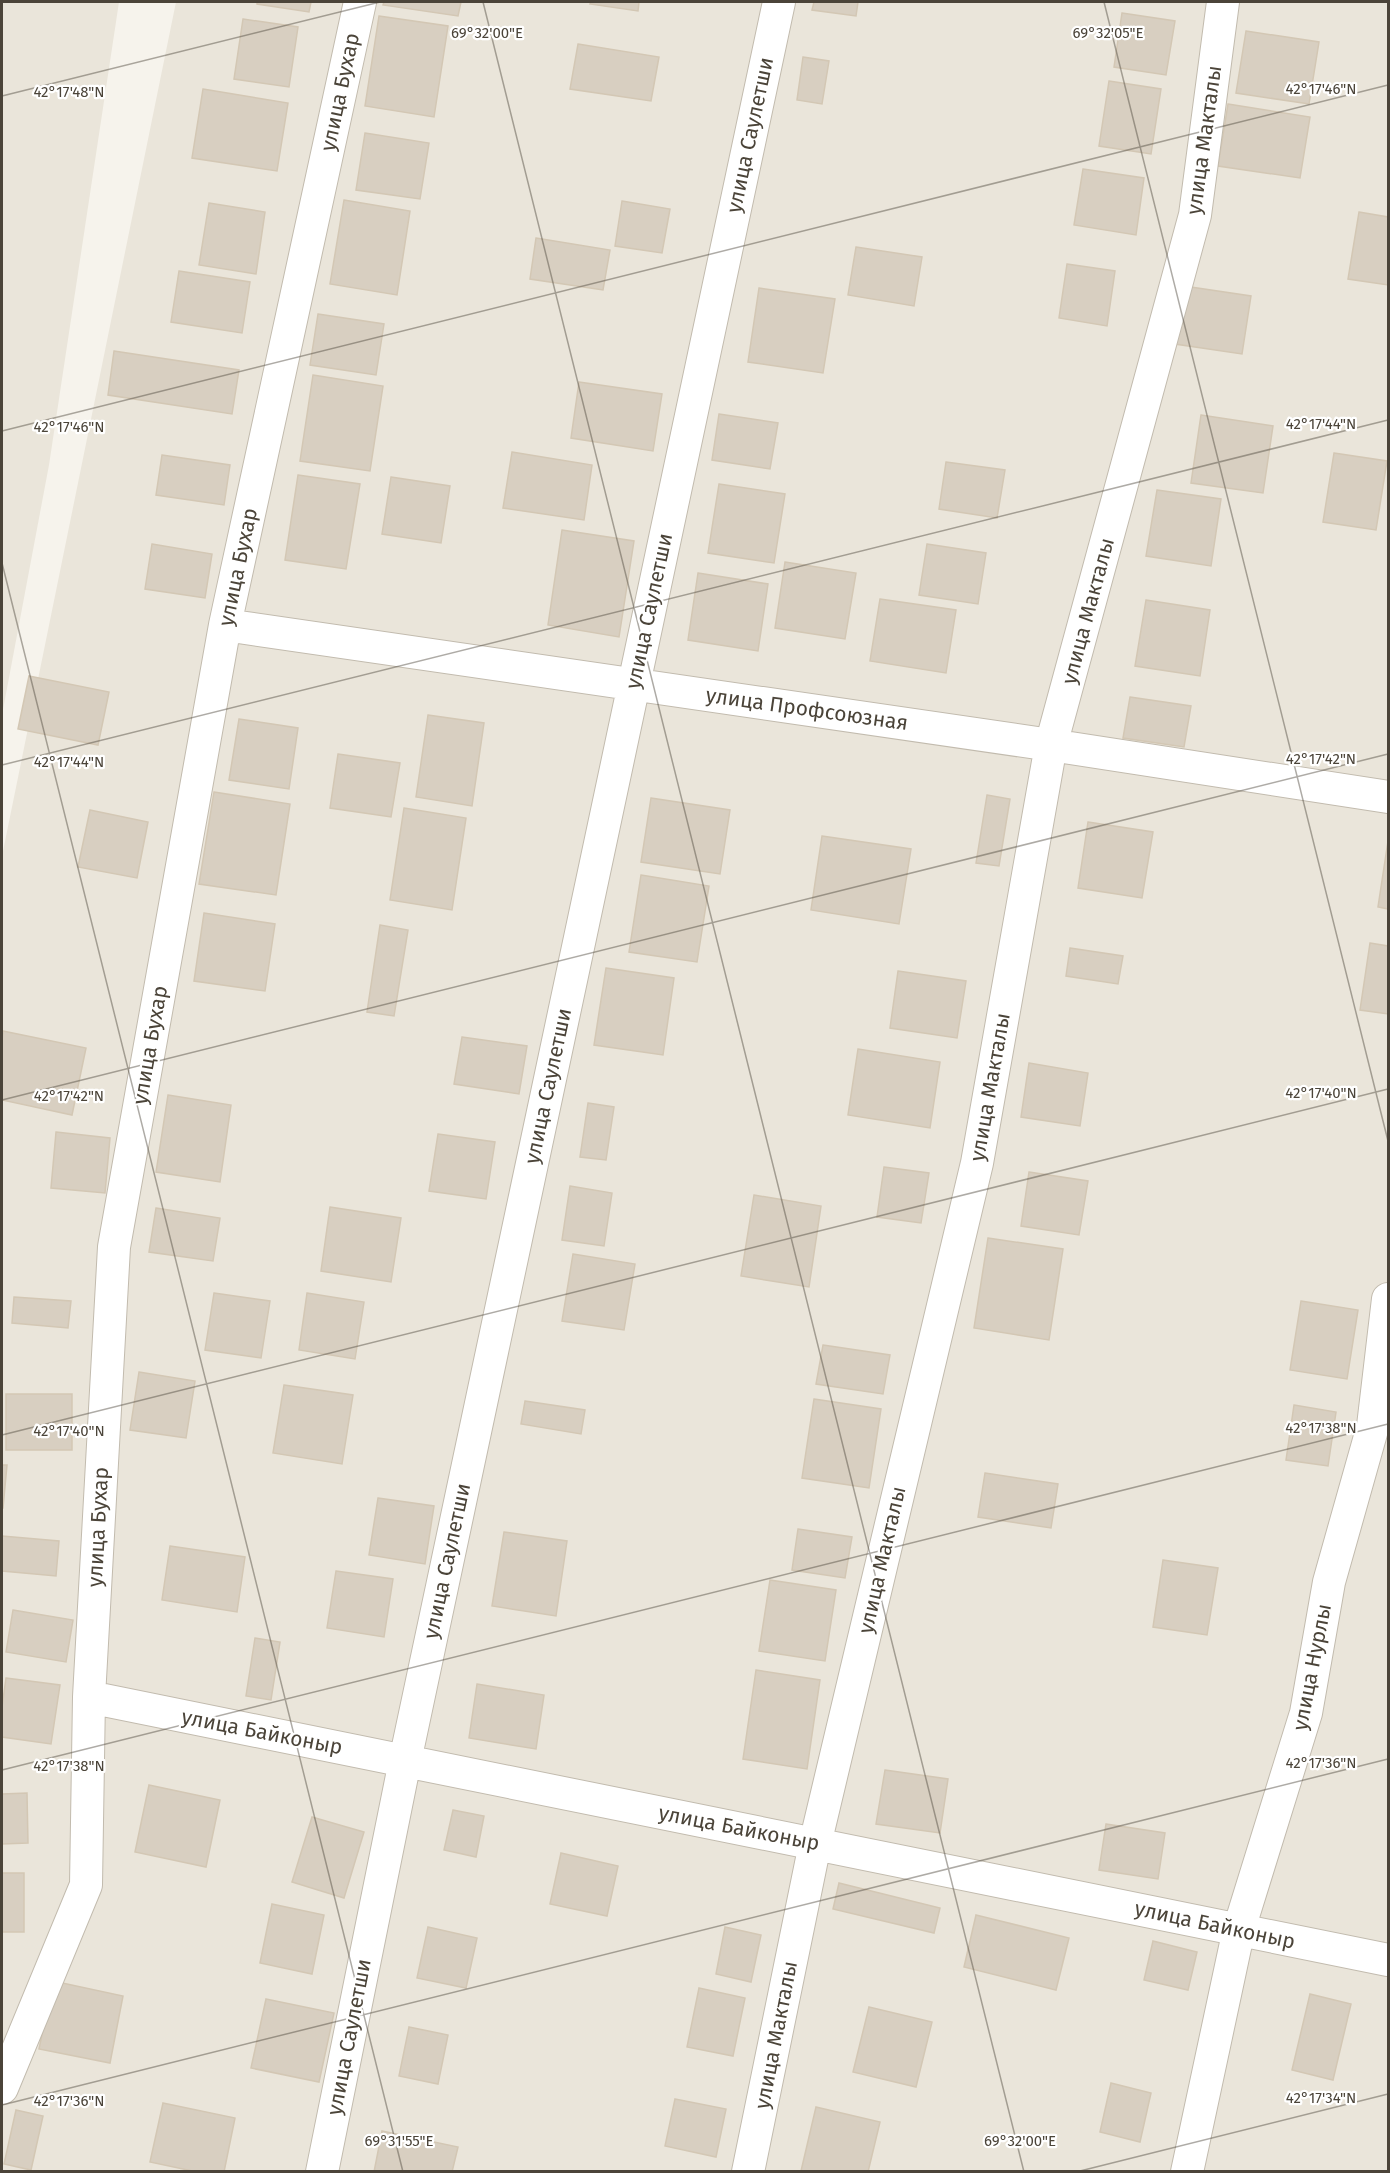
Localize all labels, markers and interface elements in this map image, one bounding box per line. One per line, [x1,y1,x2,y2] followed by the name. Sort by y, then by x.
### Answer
[451,24,523,42] text: 69°32'00"E
[1073,24,1143,42] text: 69°32'05"E
[315,30,365,154] street label: улица Бухар
[721,55,779,215] street label: улица Саулетши
[1181,64,1227,216] street label: улица Макталы
[1286,80,1356,98] text: 42°17'46"N
[33,83,105,101] text: 42°17'48"N
[1286,415,1356,433] text: 42°17'44"N
[34,418,104,436] text: 42°17'46"N
[213,505,263,629] street label: улица Бухар
[620,531,678,691] street label: улица Саулетши
[1056,535,1120,687] street label: улица Макталы
[704,682,910,736] street label: улица Профсоюзная
[1286,750,1356,768] text: 42°17'42"N
[34,753,104,771] text: 42°17'44"N
[127,984,173,1106] street label: улица Бухар
[519,1006,577,1166] street label: улица Саулетши
[964,1011,1016,1163] street label: улица Макталы
[1285,1084,1357,1102] text: 42°17'40"N
[34,1087,104,1105] text: 42°17'42"N
[1285,1419,1357,1437] text: 42°17'38"N
[33,1422,105,1440] text: 42°17'40"N
[82,1466,114,1588] street label: улица Бухар
[418,1481,476,1641] street label: улица Саулетши
[852,1484,912,1636] street label: улица Макталы
[1287,1601,1337,1733] street label: улица Нурлы
[179,1704,345,1760] street label: улица Байконыр
[1286,1754,1356,1772] text: 42°17'36"N
[33,1757,105,1775] text: 42°17'38"N
[656,1800,822,1856] street label: улица Байконыр
[1132,1895,1298,1955] street label: улица Байконыр
[321,1957,377,2117] street label: улица Саулетши
[749,1959,803,2111] street label: улица Макталы
[1286,2089,1356,2107] text: 42°17'34"N
[34,2092,104,2110] text: 42°17'36"N
[365,2132,433,2150] text: 69°31'55"E
[984,2132,1056,2150] text: 69°32'00"E

